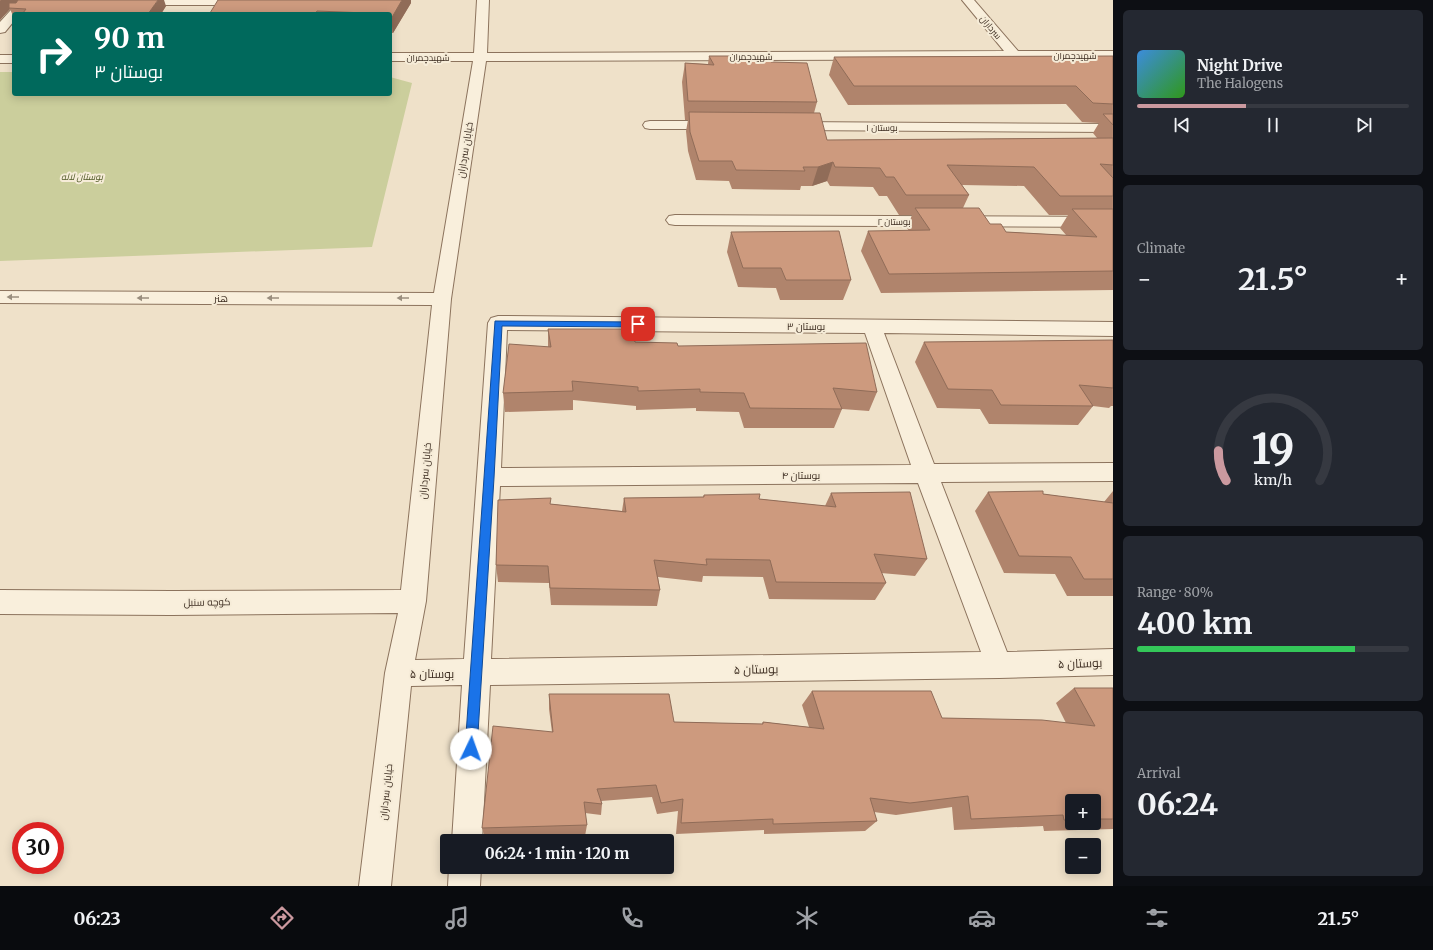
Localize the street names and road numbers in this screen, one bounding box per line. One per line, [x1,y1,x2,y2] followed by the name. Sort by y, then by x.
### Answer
[978,13,1004,41] street label: سرداران
[1053,50,1097,62] street label: شهیدچمران
[729,51,773,63] street label: شهیدچمران
[406,52,450,64] street label: شهیدچمران
[454,121,476,179] street label: خیابان سرداران
[866,122,898,133] street label: بوستان ۱
[877,216,911,227] street label: بوستان ۲
[213,292,228,305] street label: هنر
[787,320,825,333] street label: بوستان ۳
[416,442,434,500] street label: خیابان سرداران
[782,469,820,482] street label: بوستان ۴
[183,595,231,609] street label: کوچه سنبل
[1057,655,1103,671] street label: بوستان ۵
[734,661,778,677] street label: بوستان ۵
[410,666,454,681] street label: بوستان ۵
[377,763,395,821] street label: خیابان سرداران

